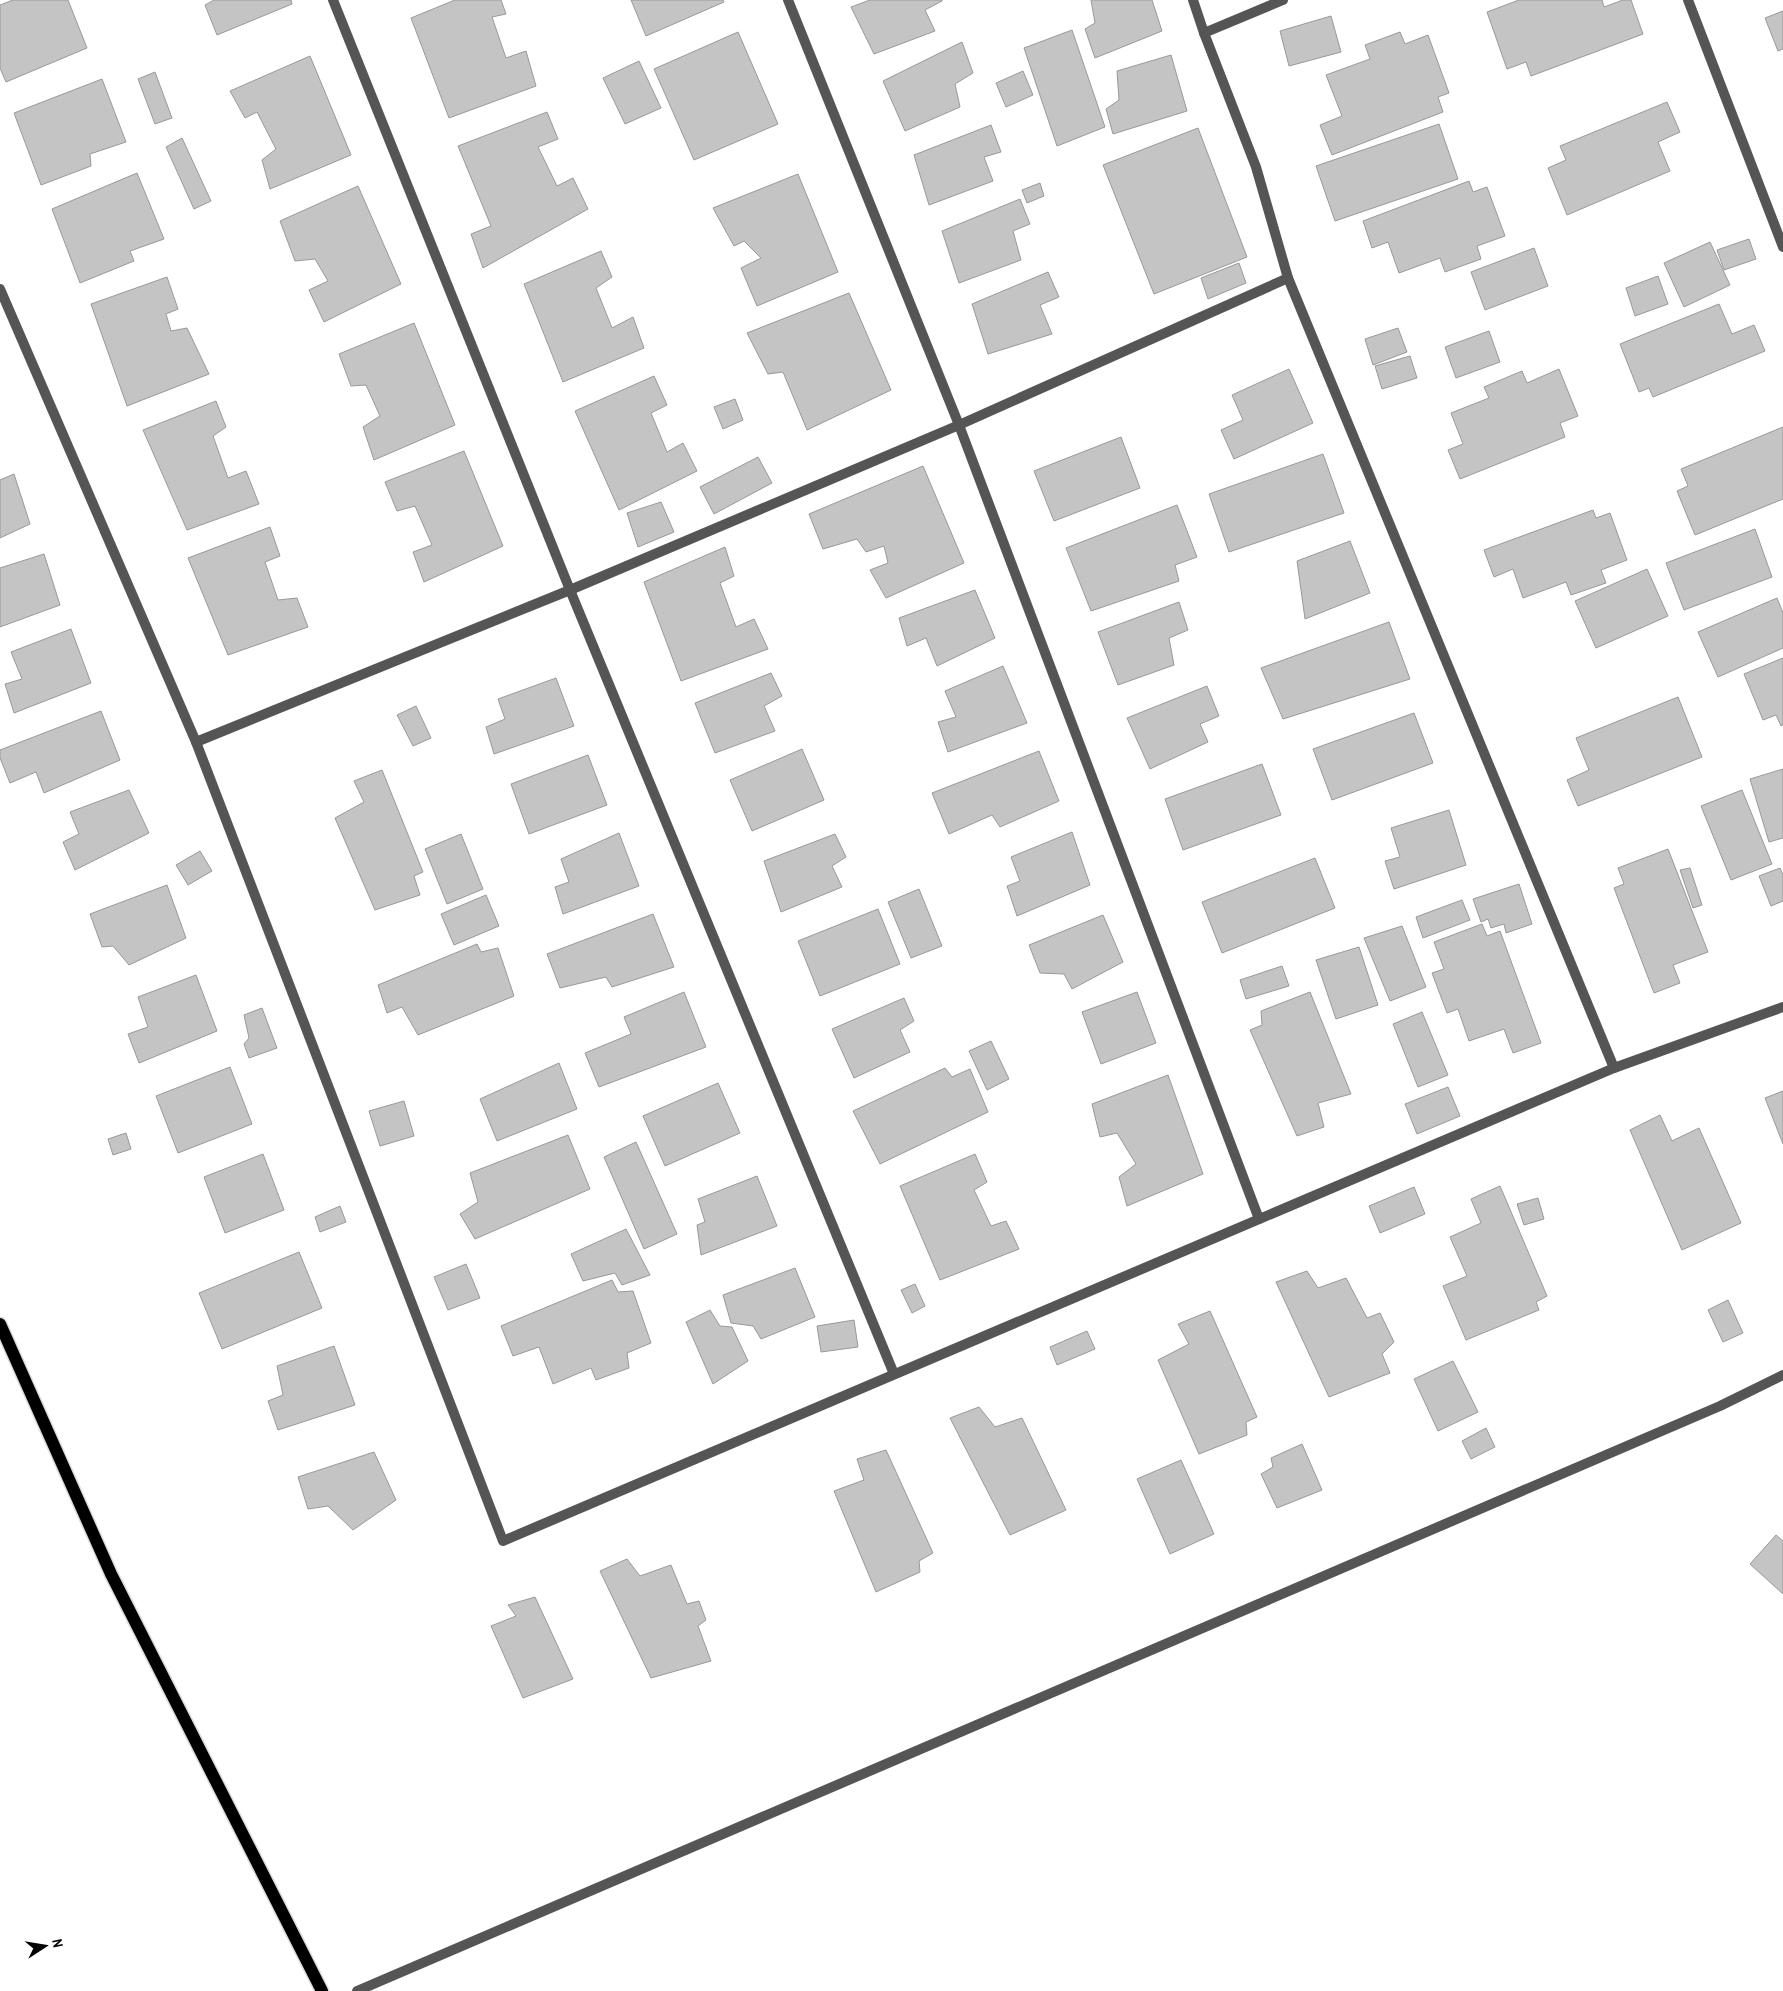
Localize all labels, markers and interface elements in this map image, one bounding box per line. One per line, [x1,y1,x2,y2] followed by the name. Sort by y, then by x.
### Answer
[20,1921,70,1971] north arrow
[48,1937,67,1949] text: N

